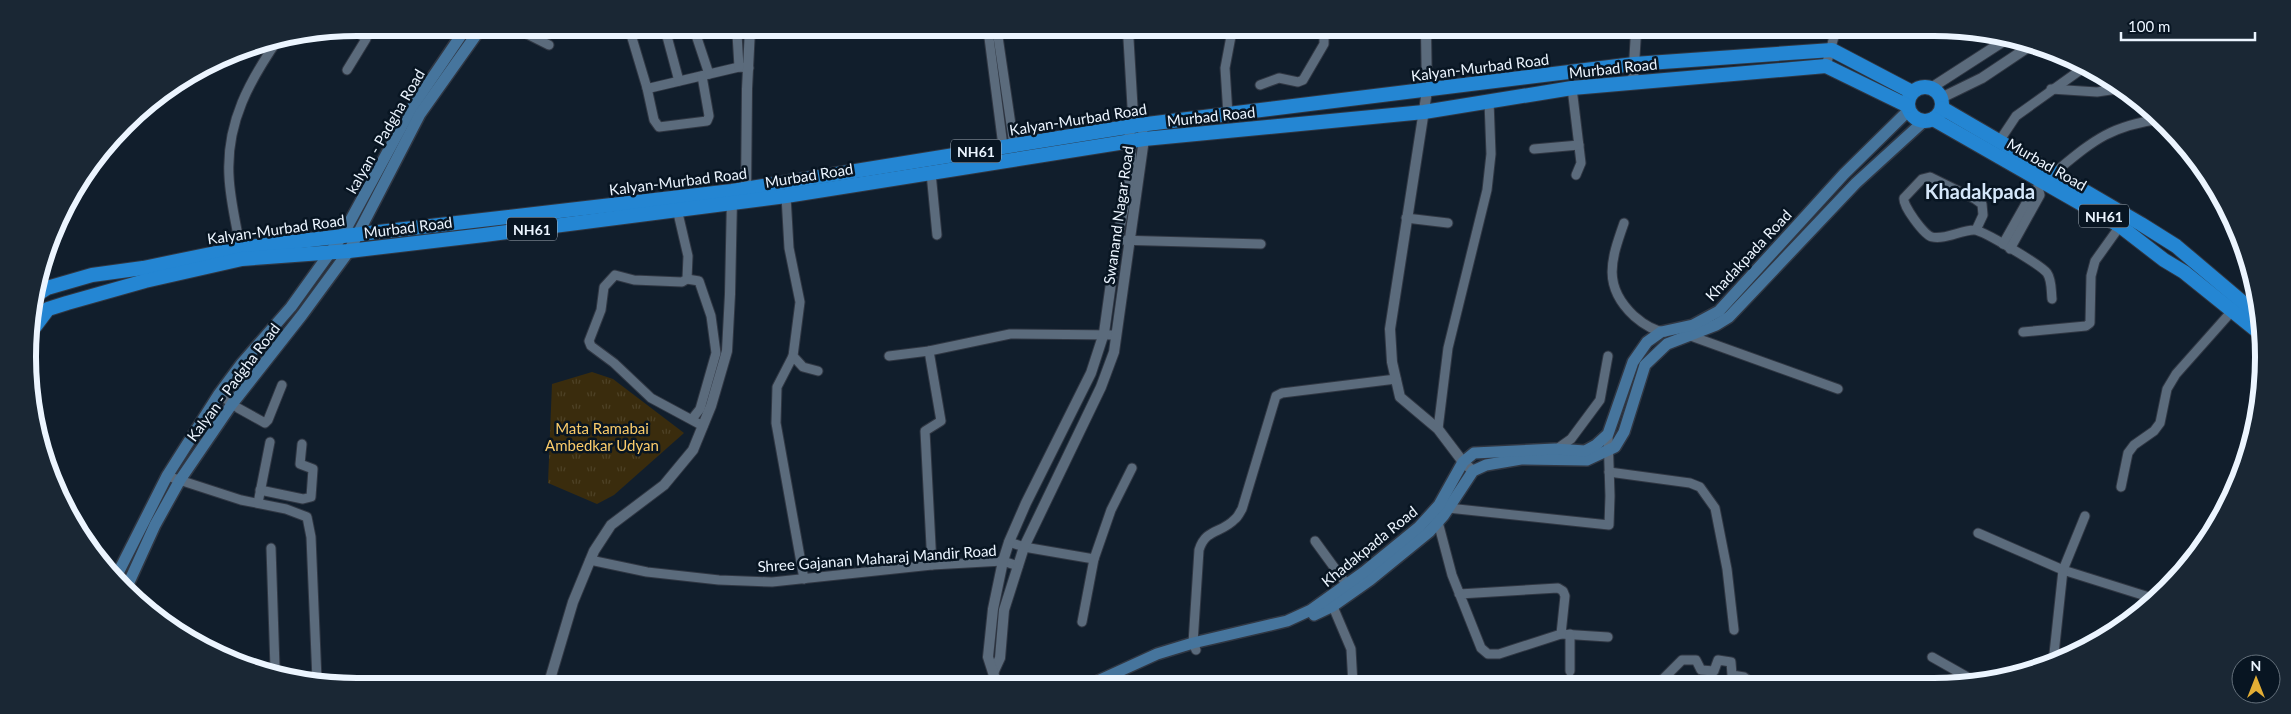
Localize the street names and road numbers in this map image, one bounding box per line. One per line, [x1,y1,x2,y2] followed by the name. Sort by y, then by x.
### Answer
[1410,50,1550,84] street label: Kalyan-Murbad Road
[1568,54,1658,82] street label: Murbad Road
[342,66,428,196] street label: kalyan - Padgha Road
[1008,99,1148,139] street label: Kalyan-Murbad Road
[1166,102,1256,130] street label: Murbad Road
[2004,134,2090,194] street label: Murbad Road
[951,140,1001,162] road number: NH61
[1099,145,1137,285] street label: Swanand Nagar Road
[764,159,854,191] street label: Murbad Road
[608,164,748,198] street label: Kalyan-Murbad Road
[2079,205,2129,228] road number: NH61
[1701,206,1795,304] street label: Khadakpada Road
[206,210,346,248] street label: Kalyan-Murbad Road
[363,213,453,241] street label: Murbad Road
[507,218,557,240] road number: NH61
[183,320,283,444] street label: Kalyan - Padgha Road
[1317,502,1421,590] street label: Khadakpada Road
[757,541,997,575] street label: Shree Gajanan Maharaj Mandir Road

